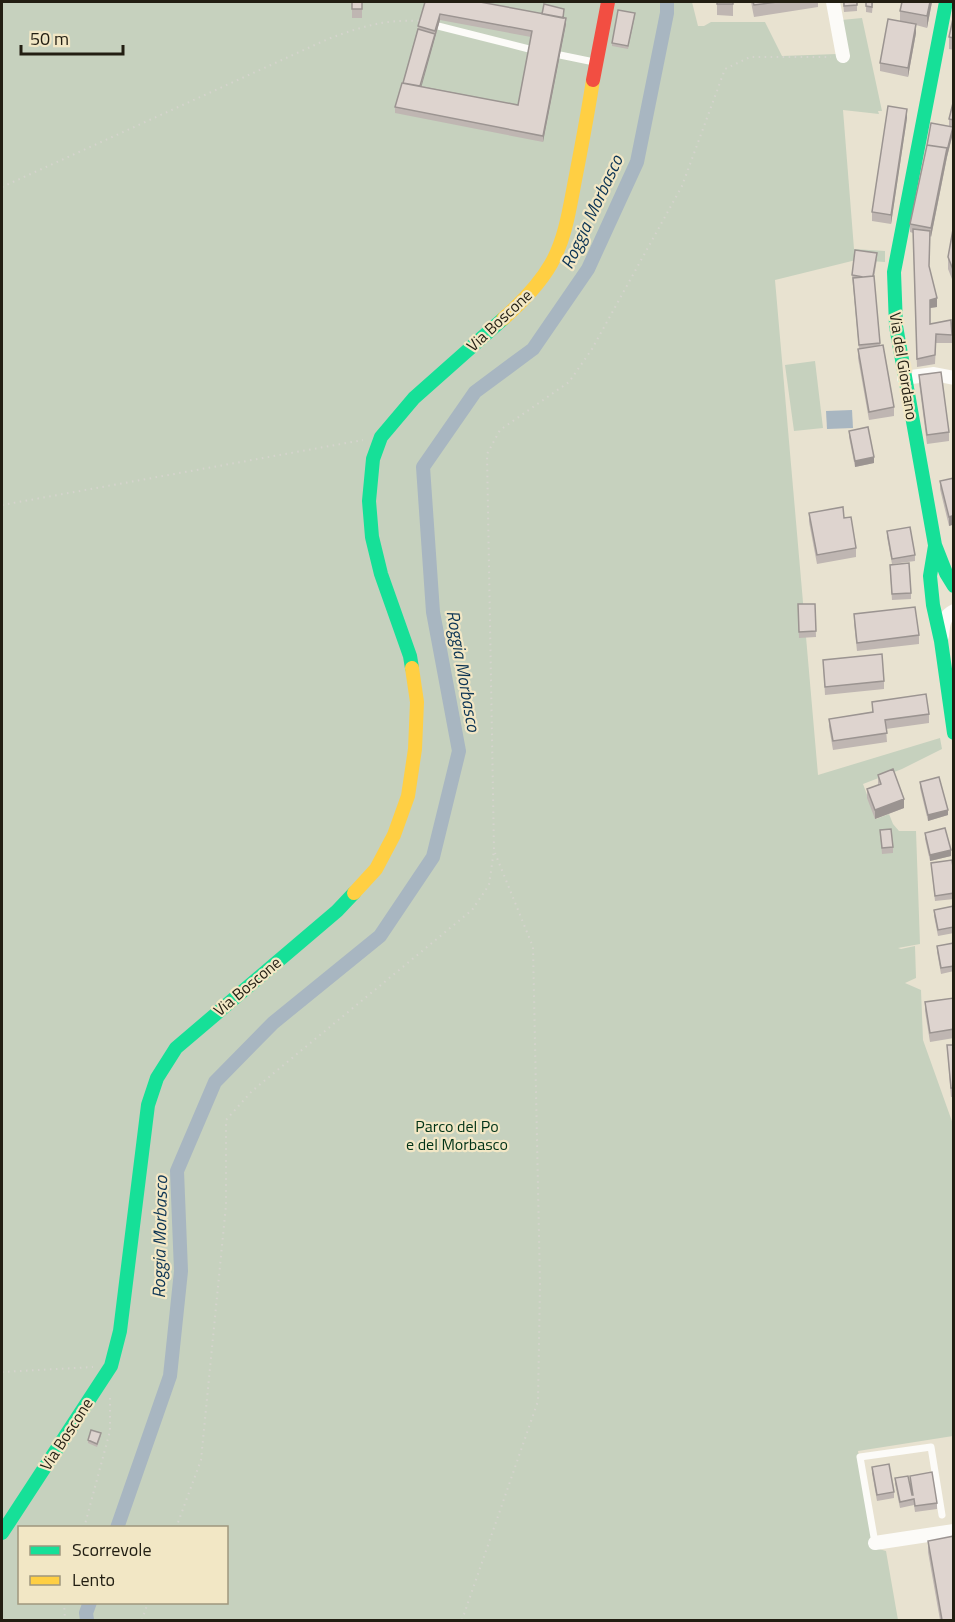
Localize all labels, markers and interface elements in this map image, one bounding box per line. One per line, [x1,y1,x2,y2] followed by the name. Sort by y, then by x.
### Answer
[21,18,123,56] scale bar
[30,25,69,52] text: 50 m
[553,149,630,273] water label: Roggia Morbasco
[461,283,537,357] street label: Via Boscone
[884,310,924,422] street label: Via del Giordano
[440,608,488,735] water label: Roggia Morbasco
[208,950,286,1022] street label: Via Boscone
[406,1114,508,1156] park label: Parco del Po e del Morbasco
[145,1174,174,1299] water label: Roggia Morbasco
[34,1393,98,1475] street label: Via Boscone
[18,1526,228,1604] legend
[72,1536,151,1563] text: Scorrevole
[72,1566,115,1593] text: Lento

